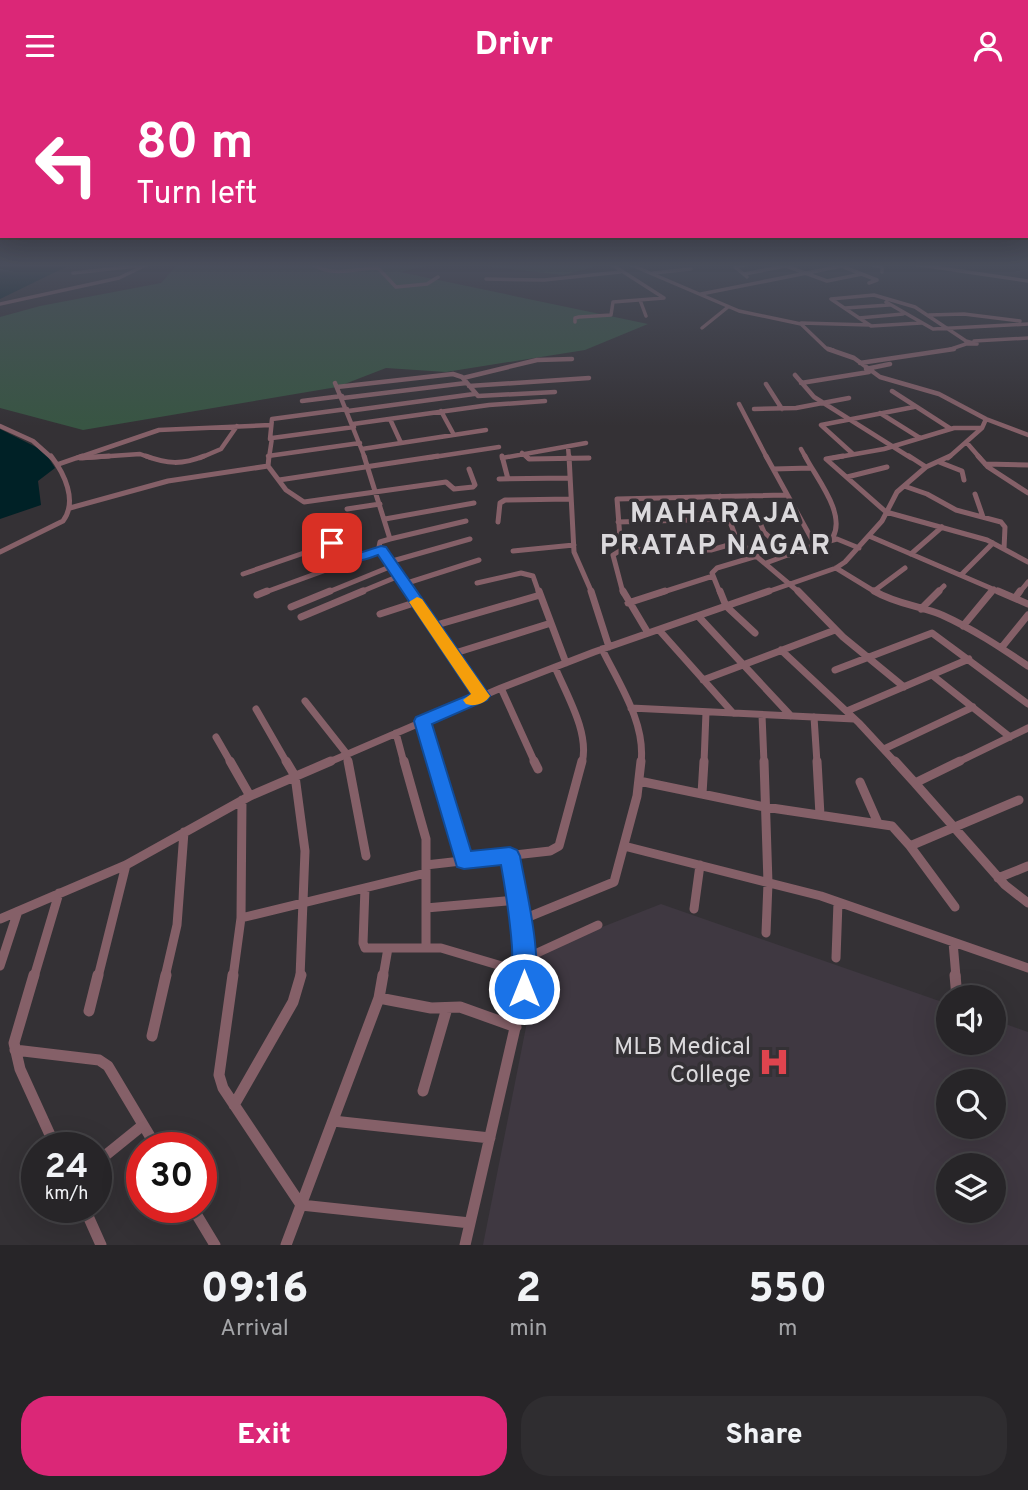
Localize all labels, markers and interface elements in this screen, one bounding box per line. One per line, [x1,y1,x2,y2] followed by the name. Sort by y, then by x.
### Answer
[475,26,553,66] text: Drivr
[21,27,59,65] icon: menu
[969,27,1007,65] icon: person
[136,114,253,176] text: 80 m
[21,119,112,210] icon: left
[136,175,257,215] text: Turn left
[600,497,832,565] district label: MAHARAJA PRATAP NAGAR
[302,513,362,573] pin
[313,524,351,562] icon: arrive
[487,952,561,1026] position arrow
[936,985,1006,1223] map controls
[936,985,1006,1055] button: sound
[614,1033,751,1091] place label: MLB Medical College
[757,1045,791,1079] hospital icon: MLB Medical College
[936,1069,1006,1139] button: search
[126,1132,217,1223] speed limit sign: 30
[45,1146,88,1190] text: 24
[936,1153,1006,1223] button: layers
[45,1183,88,1206] text: km/h
[201,1264,308,1317] text: 09:16
[516,1264,541,1317] text: 2
[748,1264,827,1317] text: 550
[220,1315,289,1344] text: Arrival
[509,1315,548,1344] text: min
[778,1315,797,1344] text: m
[21,1396,507,1476] button: Exit
[521,1396,1007,1476] button: Share

